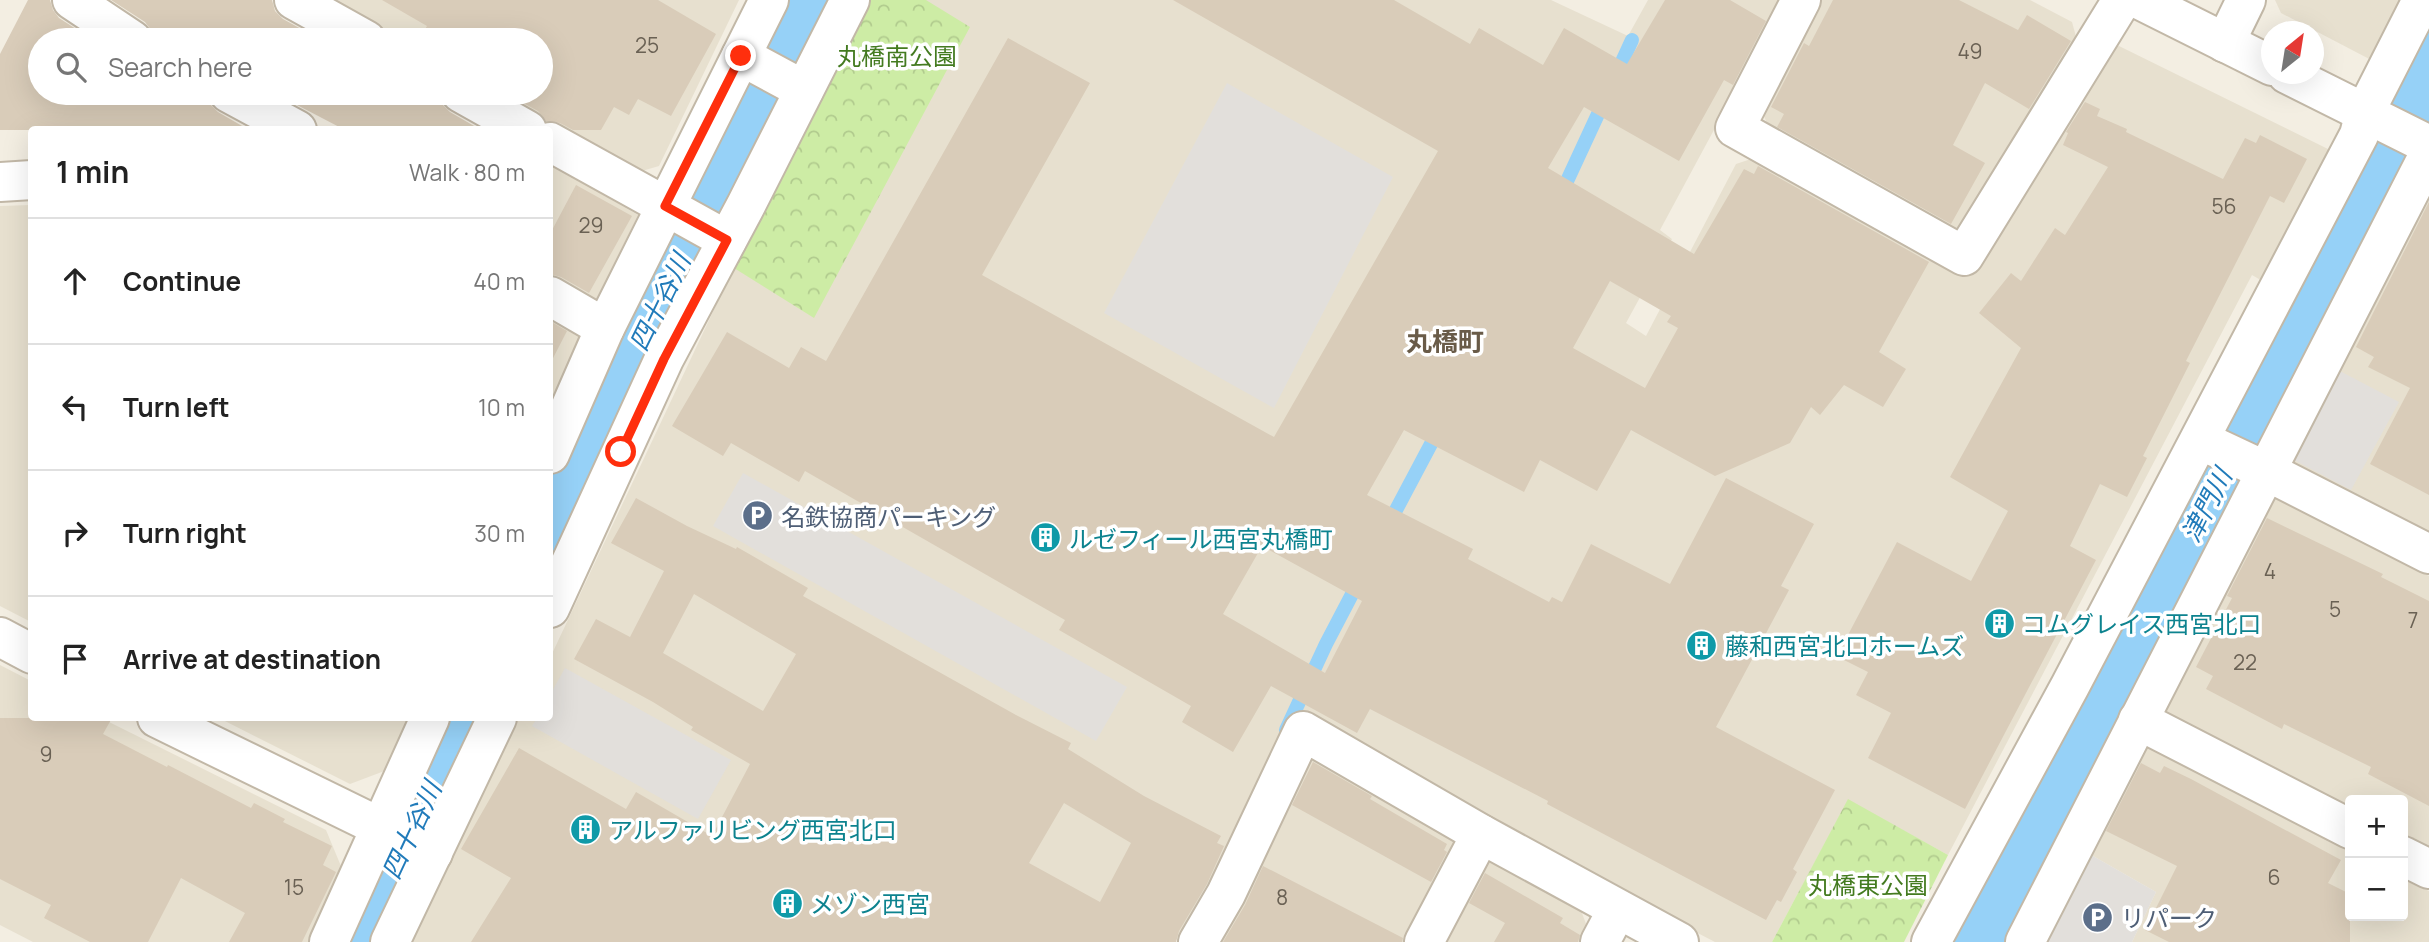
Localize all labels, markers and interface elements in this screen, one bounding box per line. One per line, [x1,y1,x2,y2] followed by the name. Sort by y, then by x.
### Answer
[2261,21,2324,84] north arrow
[28,28,553,105] search box
[635,31,659,59] house number: 25
[1957,37,1983,65] house number: 49
[837,39,957,72] park label: 丸橋南公園
[725,40,756,71] route end
[52,48,90,86] icon: search
[108,49,253,85] text: Search here
[56,151,129,192] text: 1 min
[409,156,525,188] text: Walk · 80 m
[2211,192,2237,220] house number: 56
[578,211,604,239] house number: 29
[620,245,699,357] water label: 四十谷川
[56,262,94,300] icon: ahead
[123,263,241,299] text: Continue
[473,265,525,297] text: 40 m
[1406,323,1484,359] district label: 丸橋町
[56,388,94,426] icon: left
[123,389,230,425] text: Turn left
[478,391,525,423] text: 10 m
[605,436,636,467] route start
[2172,459,2241,548] water label: 津門川
[741,499,775,533] parking icon: 名鉄協商パーキング
[781,500,996,533] place label: 名鉄協商パーキング
[56,514,94,552] icon: right
[123,515,247,551] text: Turn right
[474,517,525,549] text: 30 m
[1029,521,1063,555] building icon: ルゼフィール西宮丸橋町
[1069,522,1333,555] place label: ルゼフィール西宮丸橋町
[2264,557,2276,585] house number: 4
[2329,595,2341,623] house number: 5
[1982,606,2016,640] building icon: コムグレイス西宮北口
[2408,606,2418,634] house number: 7
[2022,607,2261,640] place label: コムグレイス西宮北口
[1685,628,1719,662] building icon: 藤和西宮北口ホームズ
[1725,629,1964,662] place label: 藤和西宮北口ホームズ
[56,640,94,678] icon: arrive
[123,641,381,677] text: Arrive at destination
[2233,648,2257,676] house number: 22
[39,740,53,768] house number: 9
[373,773,451,885] water label: 四十谷川
[2345,795,2408,921] map controls
[2345,795,2408,858] button: +
[569,812,603,846] building icon: アルファリビング西宮北口
[609,813,897,846] place label: アルファリビング西宮北口
[2345,858,2408,921] button: −
[2267,863,2281,891] house number: 6
[1808,868,1928,901] park label: 丸橋東公園
[284,873,304,901] house number: 15
[1276,883,1288,911] house number: 8
[770,886,804,920] building icon: メゾン西宮
[810,887,930,920] place label: メゾン西宮
[2081,900,2115,934] parking icon: リパーク
[2121,901,2217,934] place label: リパーク

